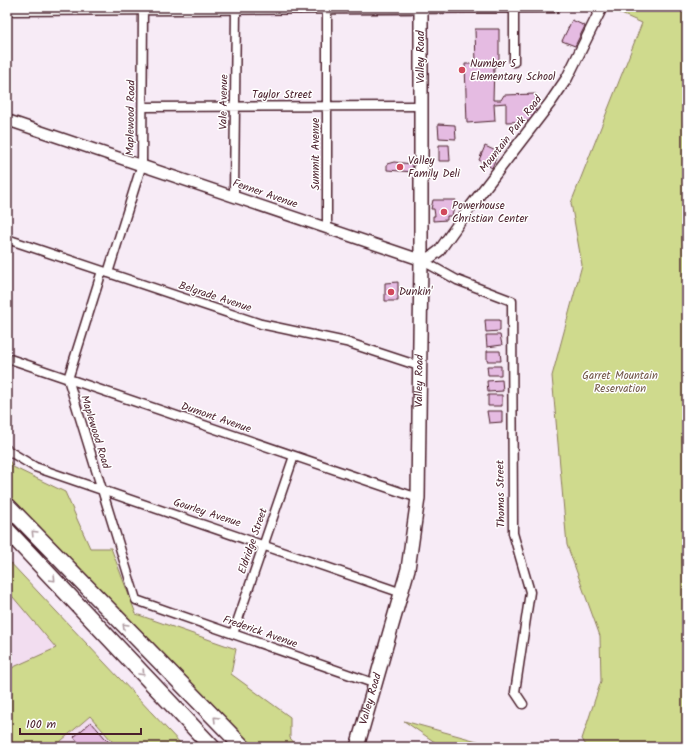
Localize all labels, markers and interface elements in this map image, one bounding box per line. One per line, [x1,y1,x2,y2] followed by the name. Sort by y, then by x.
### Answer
[412,30,430,83] street label: Valley Road
[470,55,556,86] place label: Number 5 Elementary School
[457,65,467,75] marker: Number 5 Elementary School
[215,74,233,130] street label: Vale Avenue
[121,79,141,156] street label: Maplewood Road
[252,86,313,104] street label: Taylor Street
[475,91,547,176] street label: Mountain Park Road
[307,118,325,190] street label: Summit Avenue
[408,152,460,183] place label: Valley Family Deli
[395,162,405,172] marker: Valley Family Deli
[230,174,300,214] street label: Fenner Avenue
[452,197,529,228] place label: Powerhouse Christian Center
[439,207,449,217] marker: Powerhouse Christian Center
[176,277,254,317] street label: Belgrade Avenue
[399,283,433,301] place label: Dunkin'
[386,287,396,297] marker: Dunkin'
[410,354,429,408] street label: Valley Road
[582,367,658,398] park label: Garret Mountain Reservation
[75,393,115,471] street label: Maplewood Road
[179,398,254,438] street label: Dumont Avenue
[491,459,511,528] street label: Thomas Street
[171,494,243,532] street label: Gourley Avenue
[233,505,273,576] street label: Eldridge Street
[31,530,39,538] one-way arrow
[48,574,56,582] one-way arrow
[220,611,300,653] street label: Frederick Avenue
[122,623,130,631] one-way arrow
[138,668,145,676] one-way arrow
[355,670,387,727] street label: Valley Road
[20,710,141,736] scale bar
[26,715,57,734] text: 100 m
[213,716,221,724] one-way arrow

